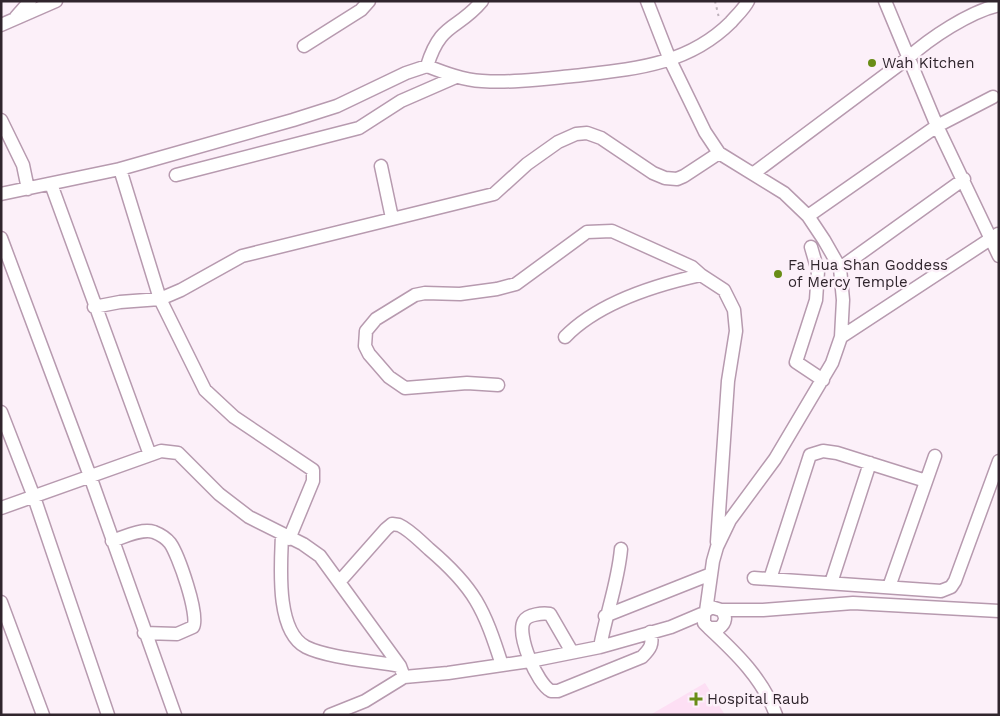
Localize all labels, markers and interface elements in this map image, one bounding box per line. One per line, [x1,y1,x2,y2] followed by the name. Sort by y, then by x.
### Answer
[882,54,974,72] place label: Wah Kitchen
[866,57,878,69] marker: Wah Kitchen
[788,256,948,291] place label: Fa Hua Shan Goddess of Mercy Temple
[772,268,784,280] marker: Fa Hua Shan Goddess of Mercy Temple
[707,690,809,708] place label: Hospital Raub
[689,692,703,706] marker: Hospital Raub

